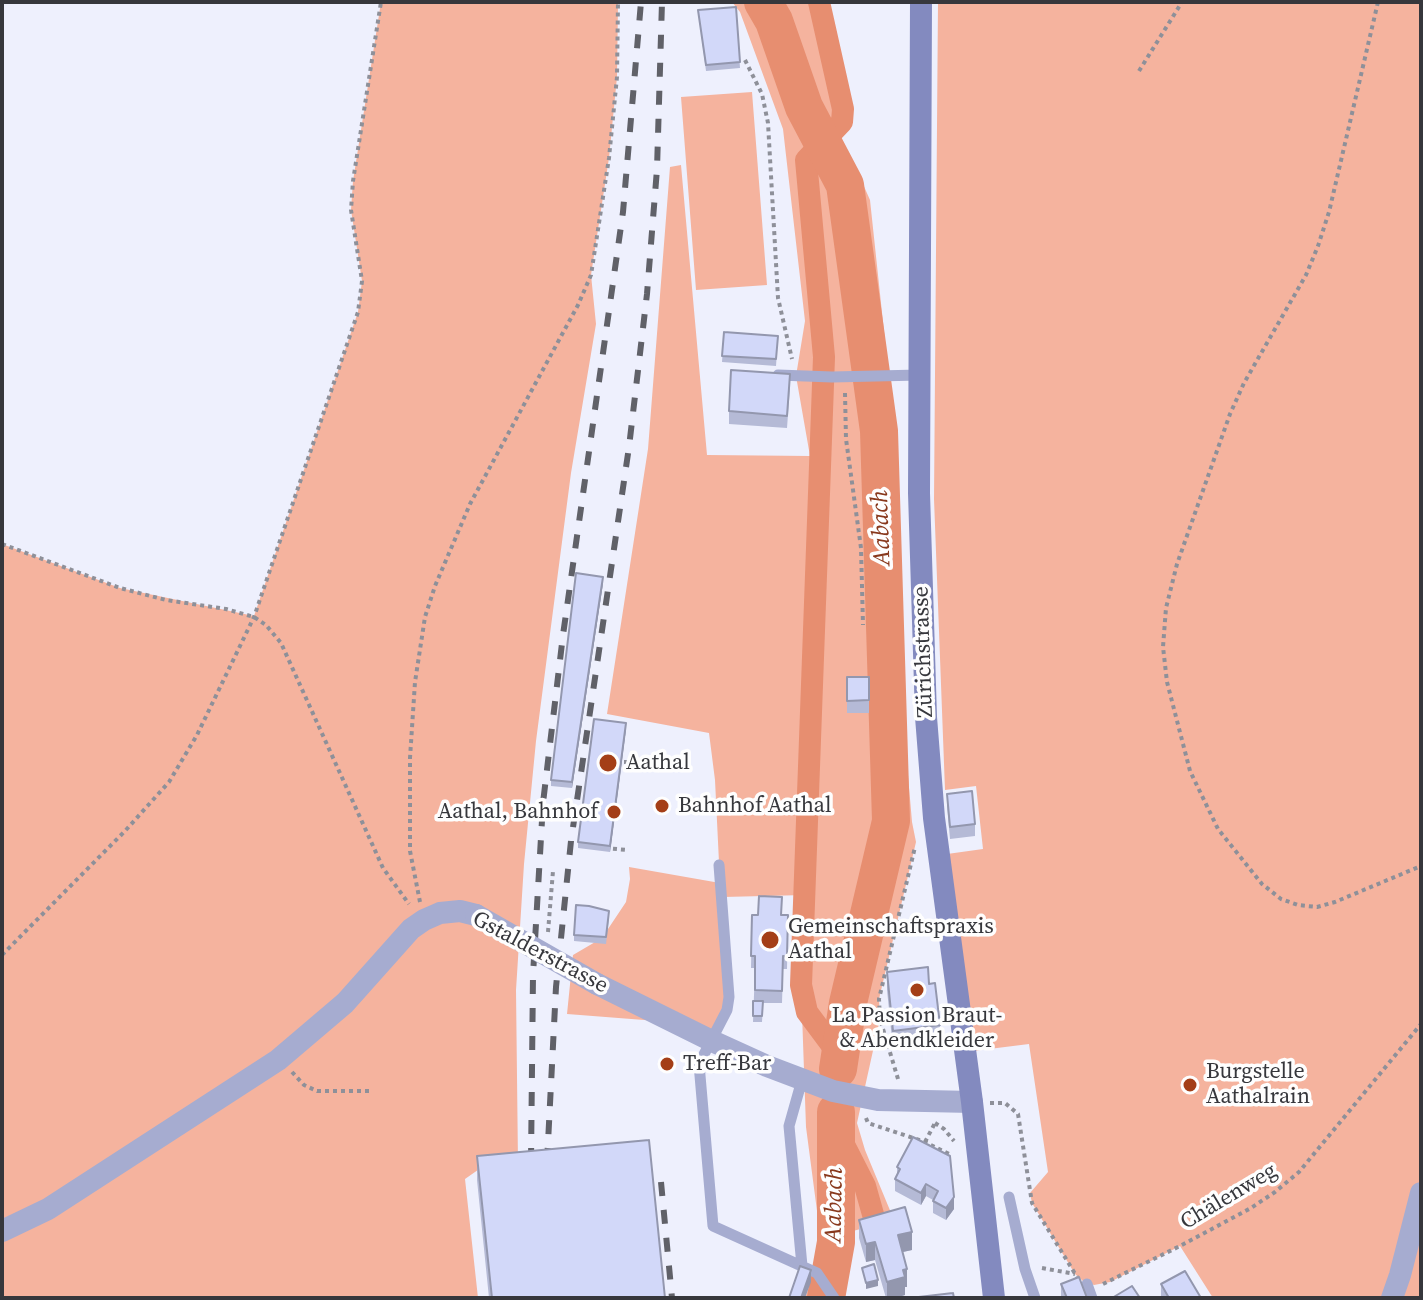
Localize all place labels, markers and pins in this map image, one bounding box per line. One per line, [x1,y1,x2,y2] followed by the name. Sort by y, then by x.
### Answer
[626,750,690,776] place label: Aathal
[597,752,619,774] marker: Aathal
[678,793,832,819] place label: Bahnhof Aathal
[653,797,671,815] marker: Bahnhof Aathal
[438,799,598,825] place label: Aathal, Bahnhof
[605,803,623,821] marker: Aathal, Bahnhof
[788,914,994,966] place label: Gemeinschaftspraxis Aathal
[759,929,781,951] marker: Gemeinschaftspraxis Aathal
[908,981,926,999] marker: La Passion Braut- & Abendkleider
[832,1003,1002,1054] place label: La Passion Braut- & Abendkleider
[683,1051,771,1077] place label: Treff-Bar
[658,1055,676,1073] marker: Treff-Bar
[1206,1059,1310,1110] place label: Burgstelle Aathalrain
[1181,1076,1199,1094] marker: Burgstelle Aathalrain

